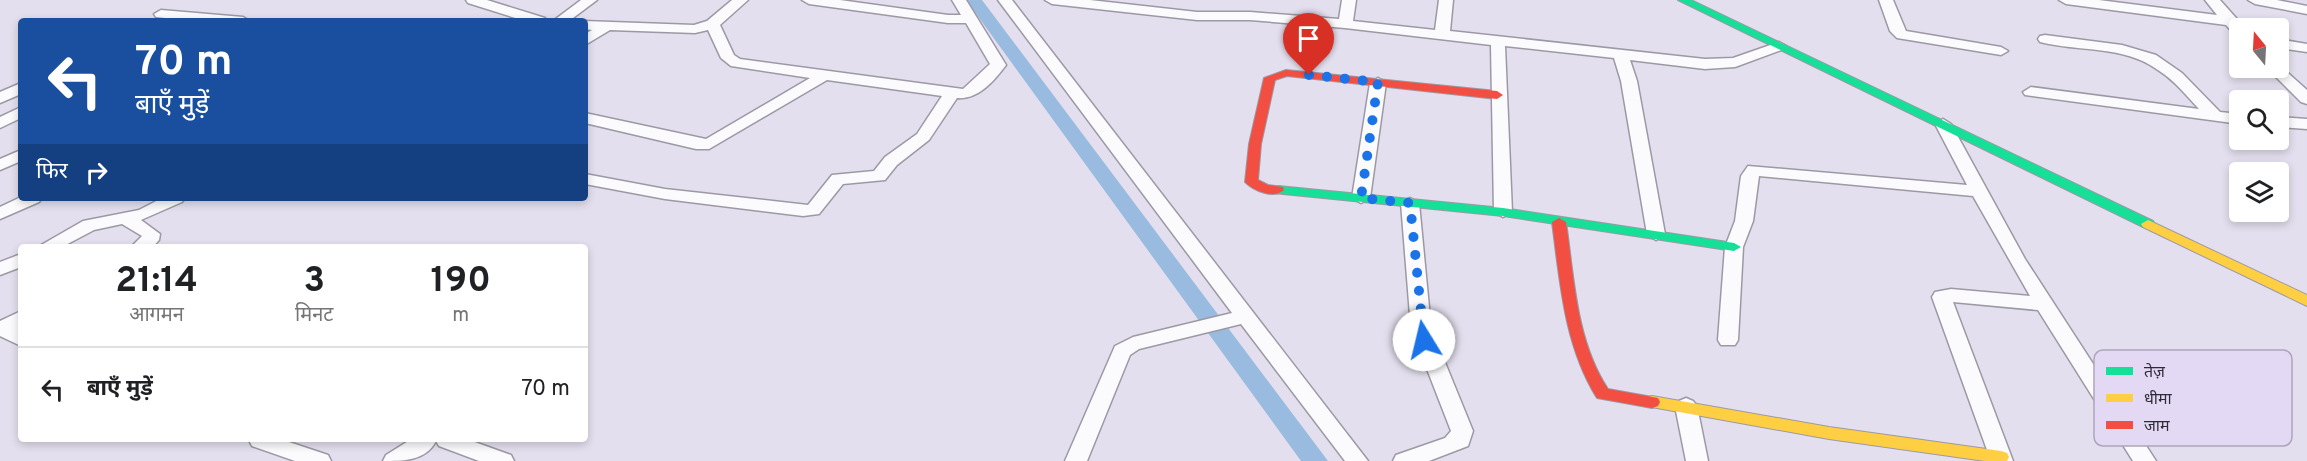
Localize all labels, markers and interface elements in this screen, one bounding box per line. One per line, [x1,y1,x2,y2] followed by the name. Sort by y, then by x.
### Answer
[1283,13,1334,75] pin
[2229,18,2289,78] north arrow
[2229,18,2289,222] map controls
[1292,22,1325,55] icon: arrive
[135,37,233,90] text: 70 m
[36,42,114,120] icon: left
[135,89,209,123] text: बाएँ मुड़ें
[2229,90,2289,150] button: search
[80,156,113,189] icon: right
[36,159,68,186] text: फिर
[2229,162,2289,222] button: layers
[115,259,198,305] text: 21:14
[303,259,325,305] text: 3
[430,259,491,305] text: 190
[129,303,184,329] text: आगमन
[295,303,333,329] text: मिनट
[452,303,469,329] text: m
[1392,308,1456,372] position arrow
[2094,350,2292,446] legend
[2144,362,2166,383] text: तेज़
[36,373,69,406] icon: left
[87,376,153,403] text: बाएँ मुड़ें
[521,376,570,403] text: 70 m
[2144,390,2173,410] text: धीमा
[2144,417,2170,437] text: जाम

